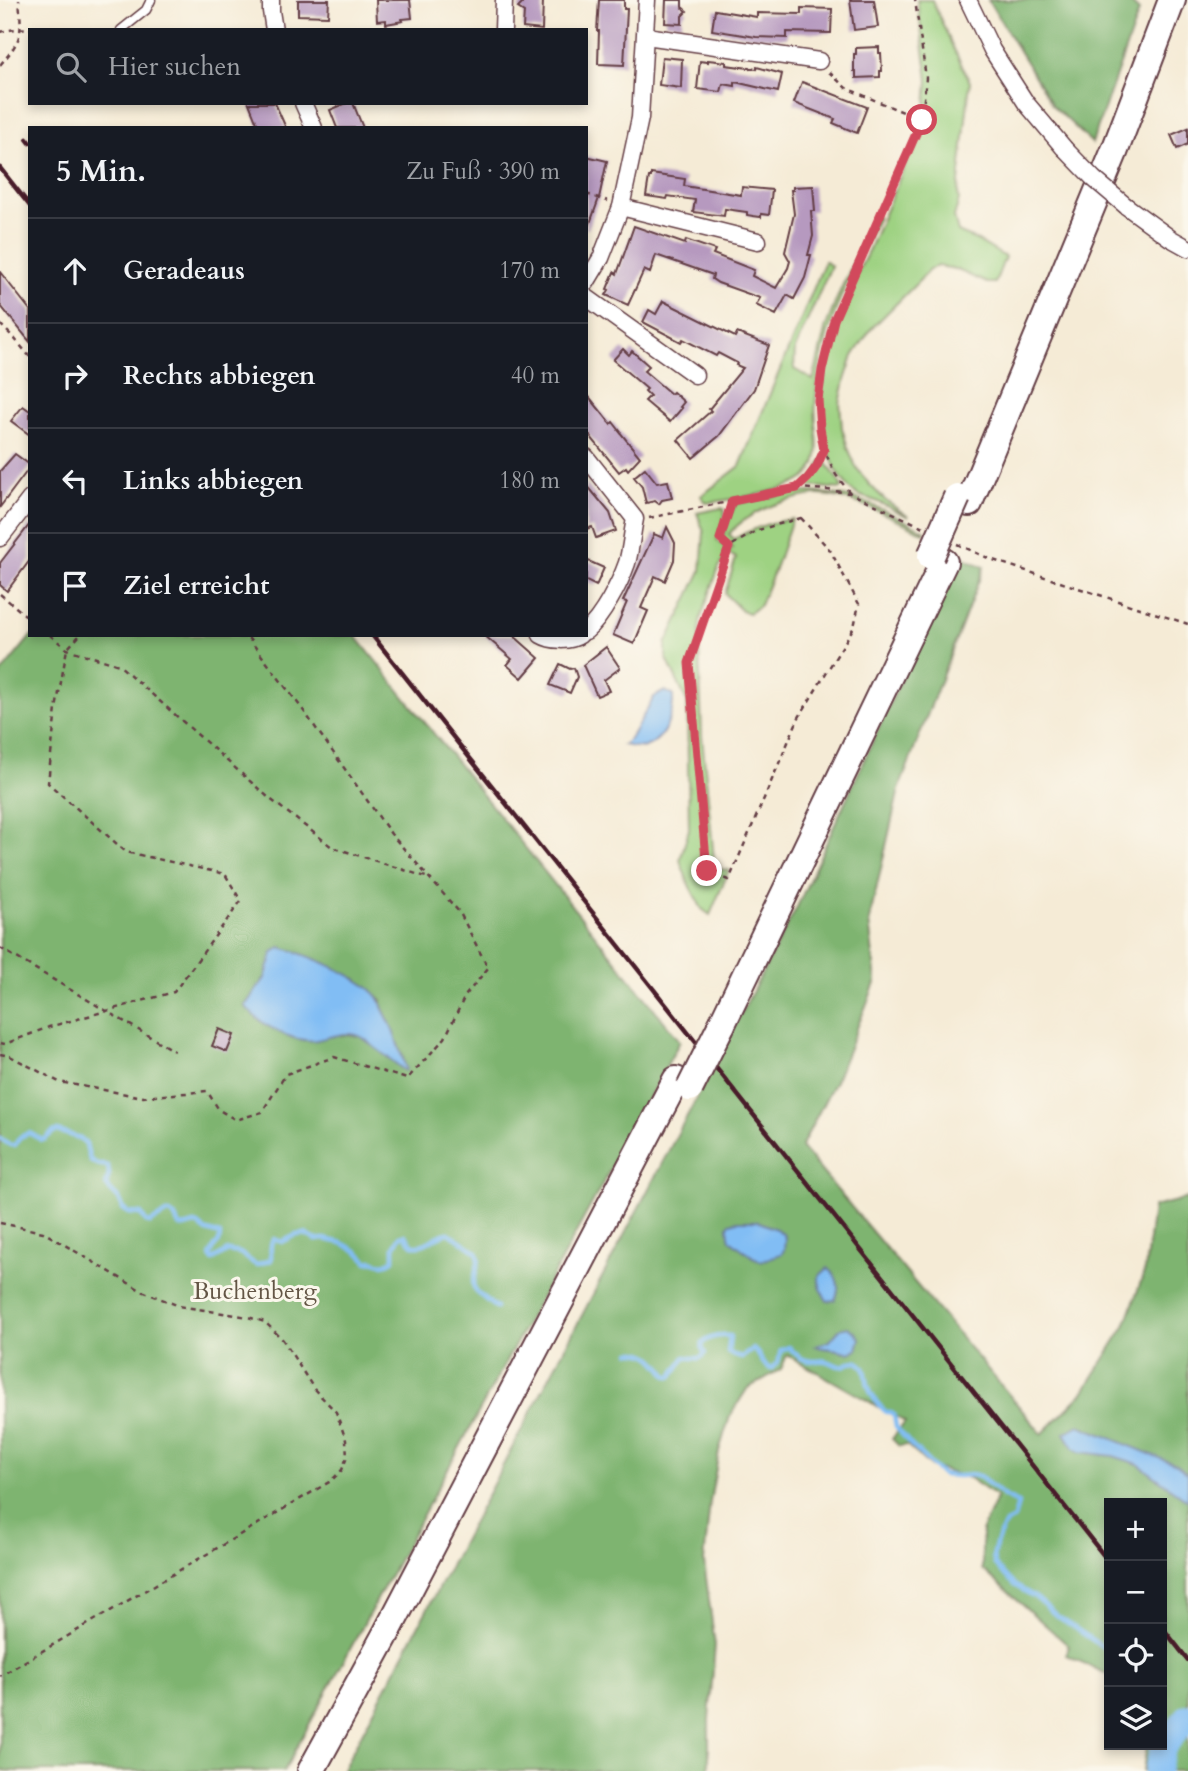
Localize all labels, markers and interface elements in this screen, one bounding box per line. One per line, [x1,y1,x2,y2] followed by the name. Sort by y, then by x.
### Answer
[28,28,588,105] search box
[52,48,90,86] icon: search
[108,49,241,84] text: Hier suchen
[906,104,937,135] route start
[56,151,146,192] text: 5 Min.
[406,156,560,187] text: Zu Fuß · 390 m
[56,252,94,290] icon: ahead
[123,253,245,288] text: Geradeaus
[499,255,560,286] text: 170 m
[56,357,94,395] icon: right
[123,358,315,393] text: Rechts abbiegen
[511,360,560,391] text: 40 m
[56,462,94,500] icon: left
[123,463,303,498] text: Links abbiegen
[499,465,560,496] text: 180 m
[56,567,94,605] icon: arrive
[123,568,269,603] text: Ziel erreicht
[691,855,722,886] route end
[193,1275,318,1308] park label: Buchenberg
[1104,1498,1167,1750] map controls
[1104,1498,1167,1561] button: +
[1104,1561,1167,1624] button: −
[1104,1624,1167,1687] button: locate
[1104,1687,1167,1750] button: layers

